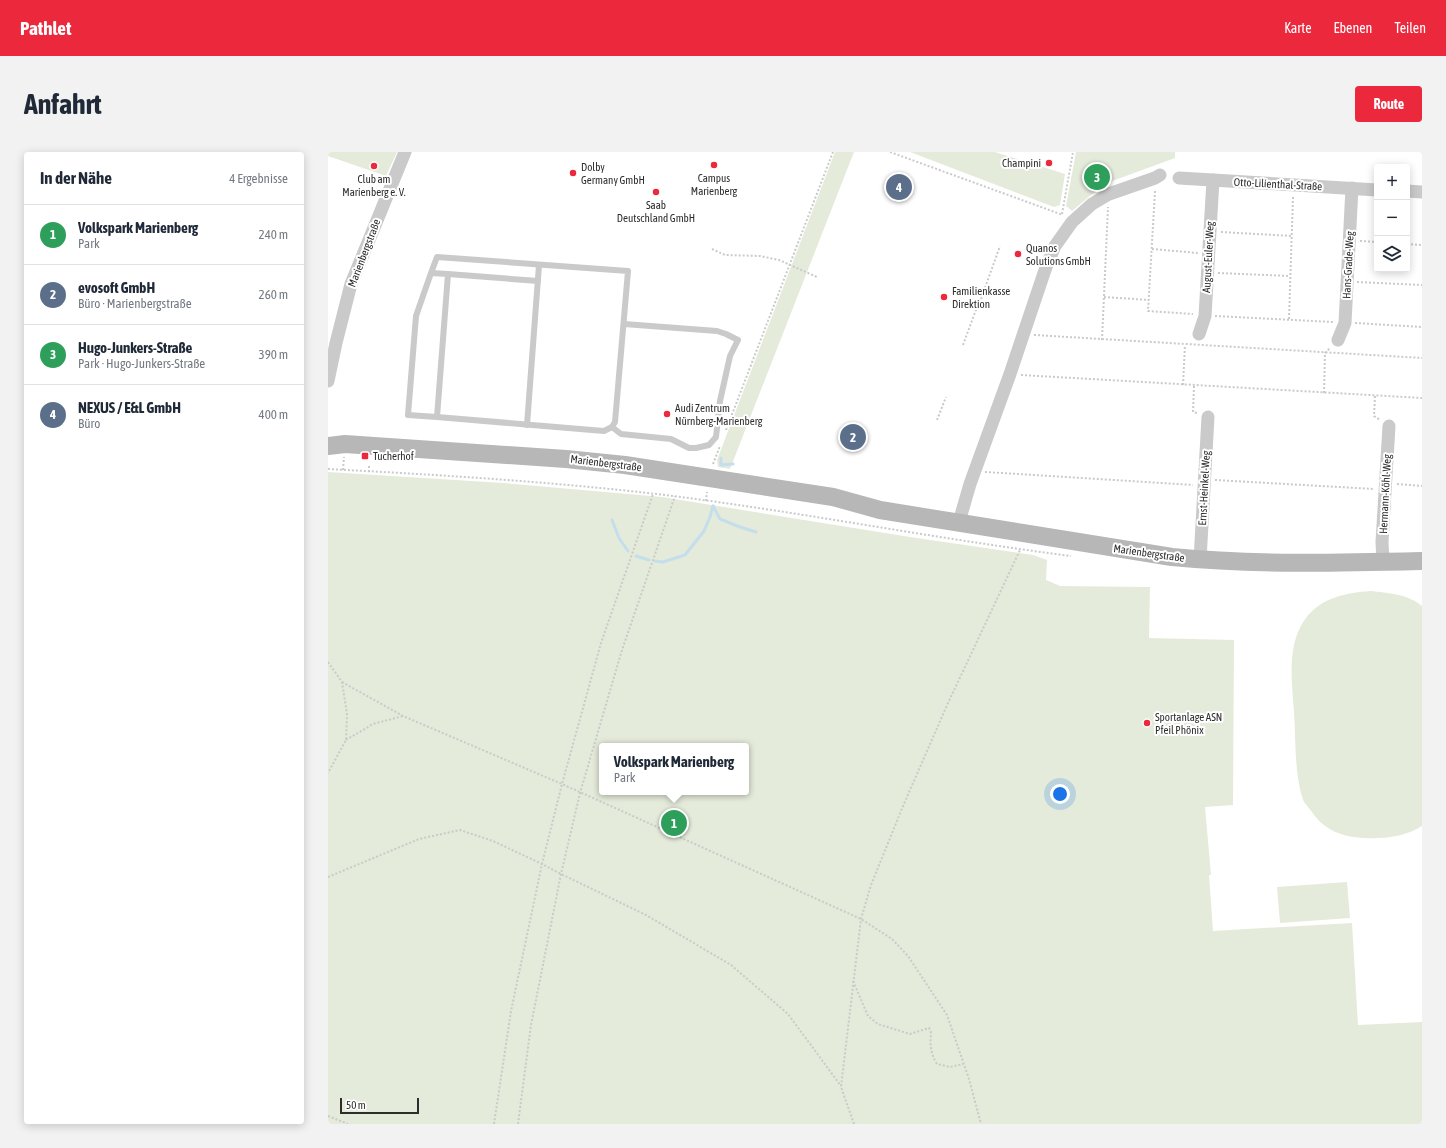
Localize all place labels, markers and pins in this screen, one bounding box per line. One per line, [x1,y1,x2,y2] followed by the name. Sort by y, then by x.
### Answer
[1002,157,1041,169] place label: Champini
[1044,158,1054,168] marker: Champini
[709,160,719,170] marker: Campus Marienberg
[369,161,379,171] marker: Club am Marienberg e. V.
[581,161,645,186] place label: Dolby Germany GmbH
[1084,162,1110,192] pin: 3
[568,168,578,178] marker: Dolby Germany GmbH
[691,172,737,197] place label: Campus Marienberg
[886,172,912,202] pin: 4
[342,173,406,198] place label: Club am Marienberg e. V.
[651,187,661,197] marker: Saab Deutschland GmbH
[617,199,695,224] place label: Saab Deutschland GmbH
[1026,242,1091,267] place label: Quanos Solutions GmbH
[1013,249,1023,259] marker: Quanos Solutions GmbH
[952,285,1010,310] place label: Familienkasse Direktion
[939,292,949,302] marker: Familienkasse Direktion
[675,402,763,427] place label: Audi Zentrum Nürnberg-Marienberg
[662,409,672,419] marker: Audi Zentrum Nürnberg-Marienberg
[840,422,866,452] pin: 2
[373,450,414,462] place label: Tucherhof
[360,451,370,461] marker: Tucherhof
[1155,711,1222,736] place label: Sportanlage ASN Pfeil Phönix
[1142,718,1152,728] marker: Sportanlage ASN Pfeil Phönix
[661,808,687,838] pin: 1

